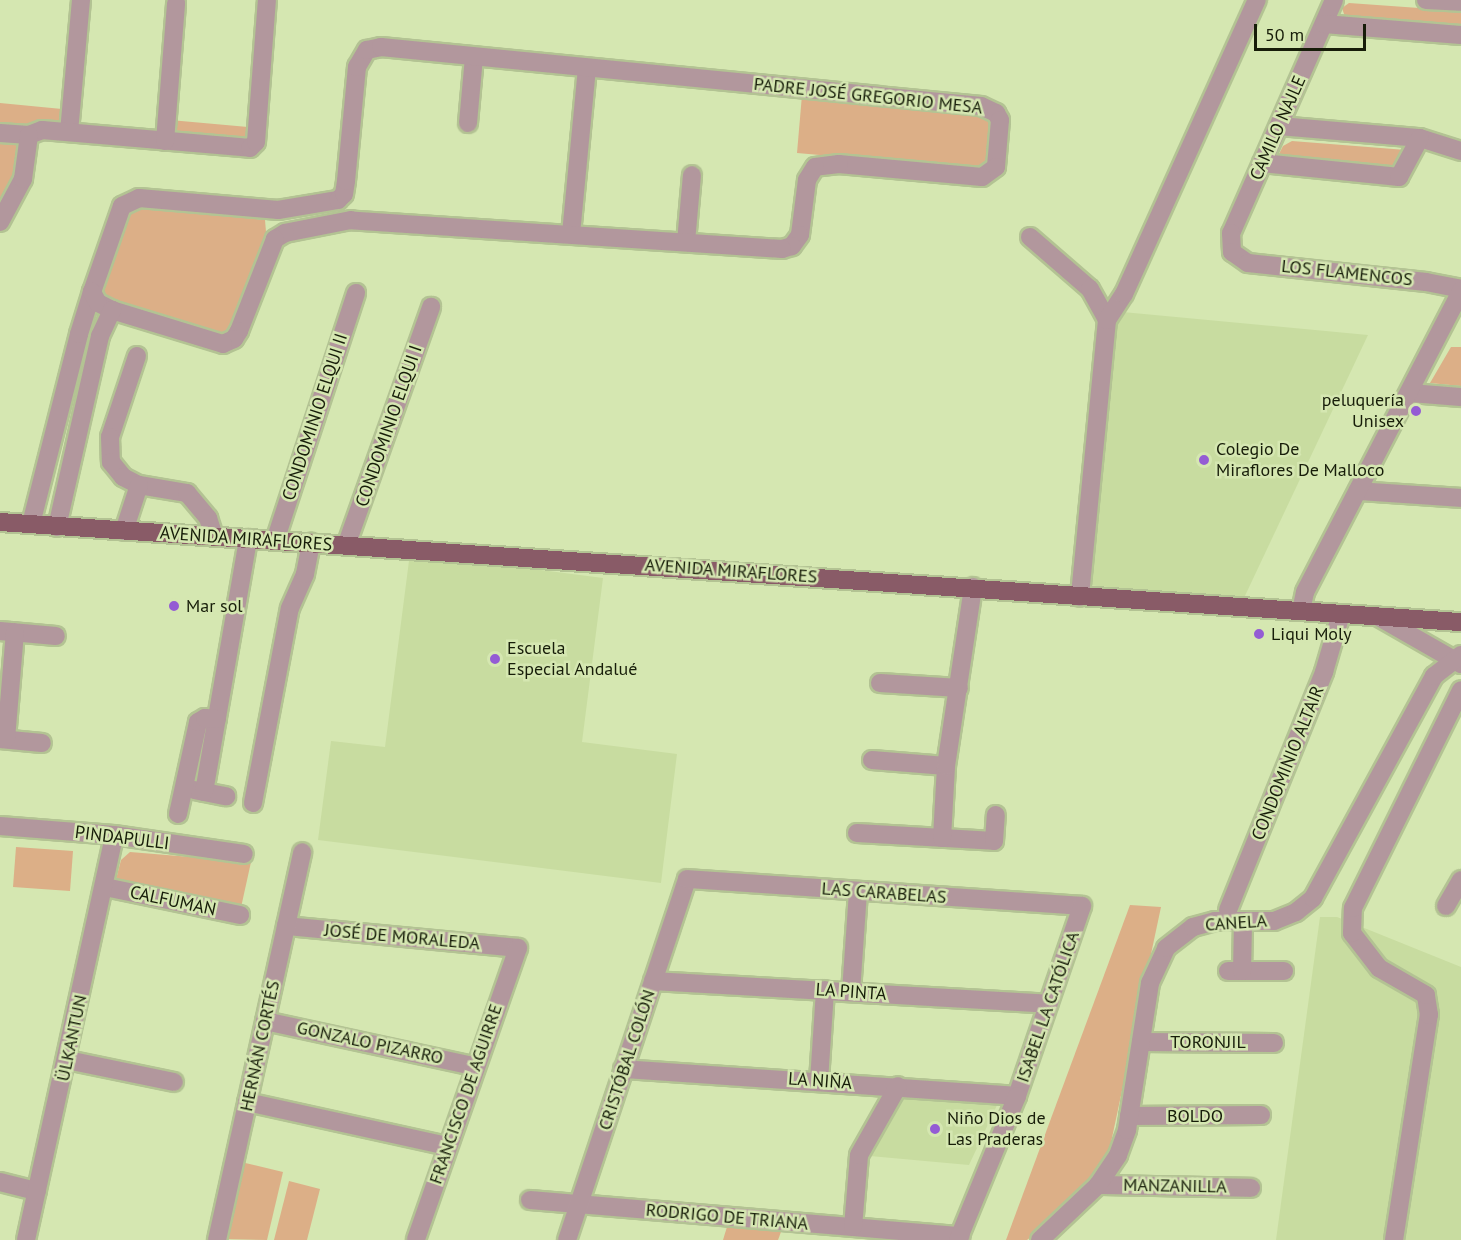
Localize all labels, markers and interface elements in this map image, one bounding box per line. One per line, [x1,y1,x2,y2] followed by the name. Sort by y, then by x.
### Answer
[1257,12,1370,50] scale bar
[1265,23,1304,46] text: 50 m
[753,73,983,119] street label: PADRE JOSÉ GREGORIO MESA
[1245,73,1311,183] street label: CAMILO NAJLE
[1280,255,1414,291] street label: LOS FLAMENCOS
[278,331,352,503] street label: CONDOMINIO ELQUI II
[351,342,427,510] street label: CONDOMINIO ELQUI I
[1322,390,1404,432] place label: peluquería Unisex
[1409,404,1423,418] marker: peluquería Unisex
[1216,439,1384,482] place label: Colegio De Miraflores De Malloco
[1197,453,1211,467] marker: Colegio De Miraflores De Malloco
[159,522,333,556] street label: AVENIDA MIRAFLORES
[644,554,818,588] street label: AVENIDA MIRAFLORES
[186,595,243,617] place label: Mar sol
[167,599,181,613] marker: Mar sol
[1271,623,1352,645] place label: Liqui Moly
[1252,627,1266,641] marker: Liqui Moly
[507,638,638,680] place label: Escuela Especial Andalué
[488,652,502,666] marker: Escuela Especial Andalué
[1247,682,1329,844] street label: CONDOMINIO ALTAIR
[74,821,170,855] street label: PINDAPULLI
[821,878,947,908] street label: LAS CARABELAS
[128,881,218,921] street label: CALFUMAN
[1204,910,1268,936] street label: CANELA
[323,919,481,955] street label: JOSÉ DE MORALEDA
[1012,928,1084,1086] street label: ISABEL LA CATÓLICA
[236,979,284,1113] street label: HERNÁN CORTÉS
[815,979,887,1005] street label: LA PINTA
[594,987,660,1133] street label: CRISTÓBAL COLÓN
[52,993,92,1083] street label: ÜLKANTUN
[425,1001,507,1187] street label: FRANCISCO DE AGUIRRE
[295,1017,445,1069] street label: GONZALO PIZARRO
[1170,1031,1246,1053] street label: TORONJIL
[787,1068,853,1094] street label: LA NIÑA
[1167,1105,1223,1127] street label: BOLDO
[947,1108,1046,1150] place label: Niño Dios de Las Praderas
[928,1122,942,1136] marker: Niño Dios de Las Praderas
[1123,1174,1227,1198] street label: MANZANILLA
[645,1199,809,1235] street label: RODRIGO DE TRIANA

